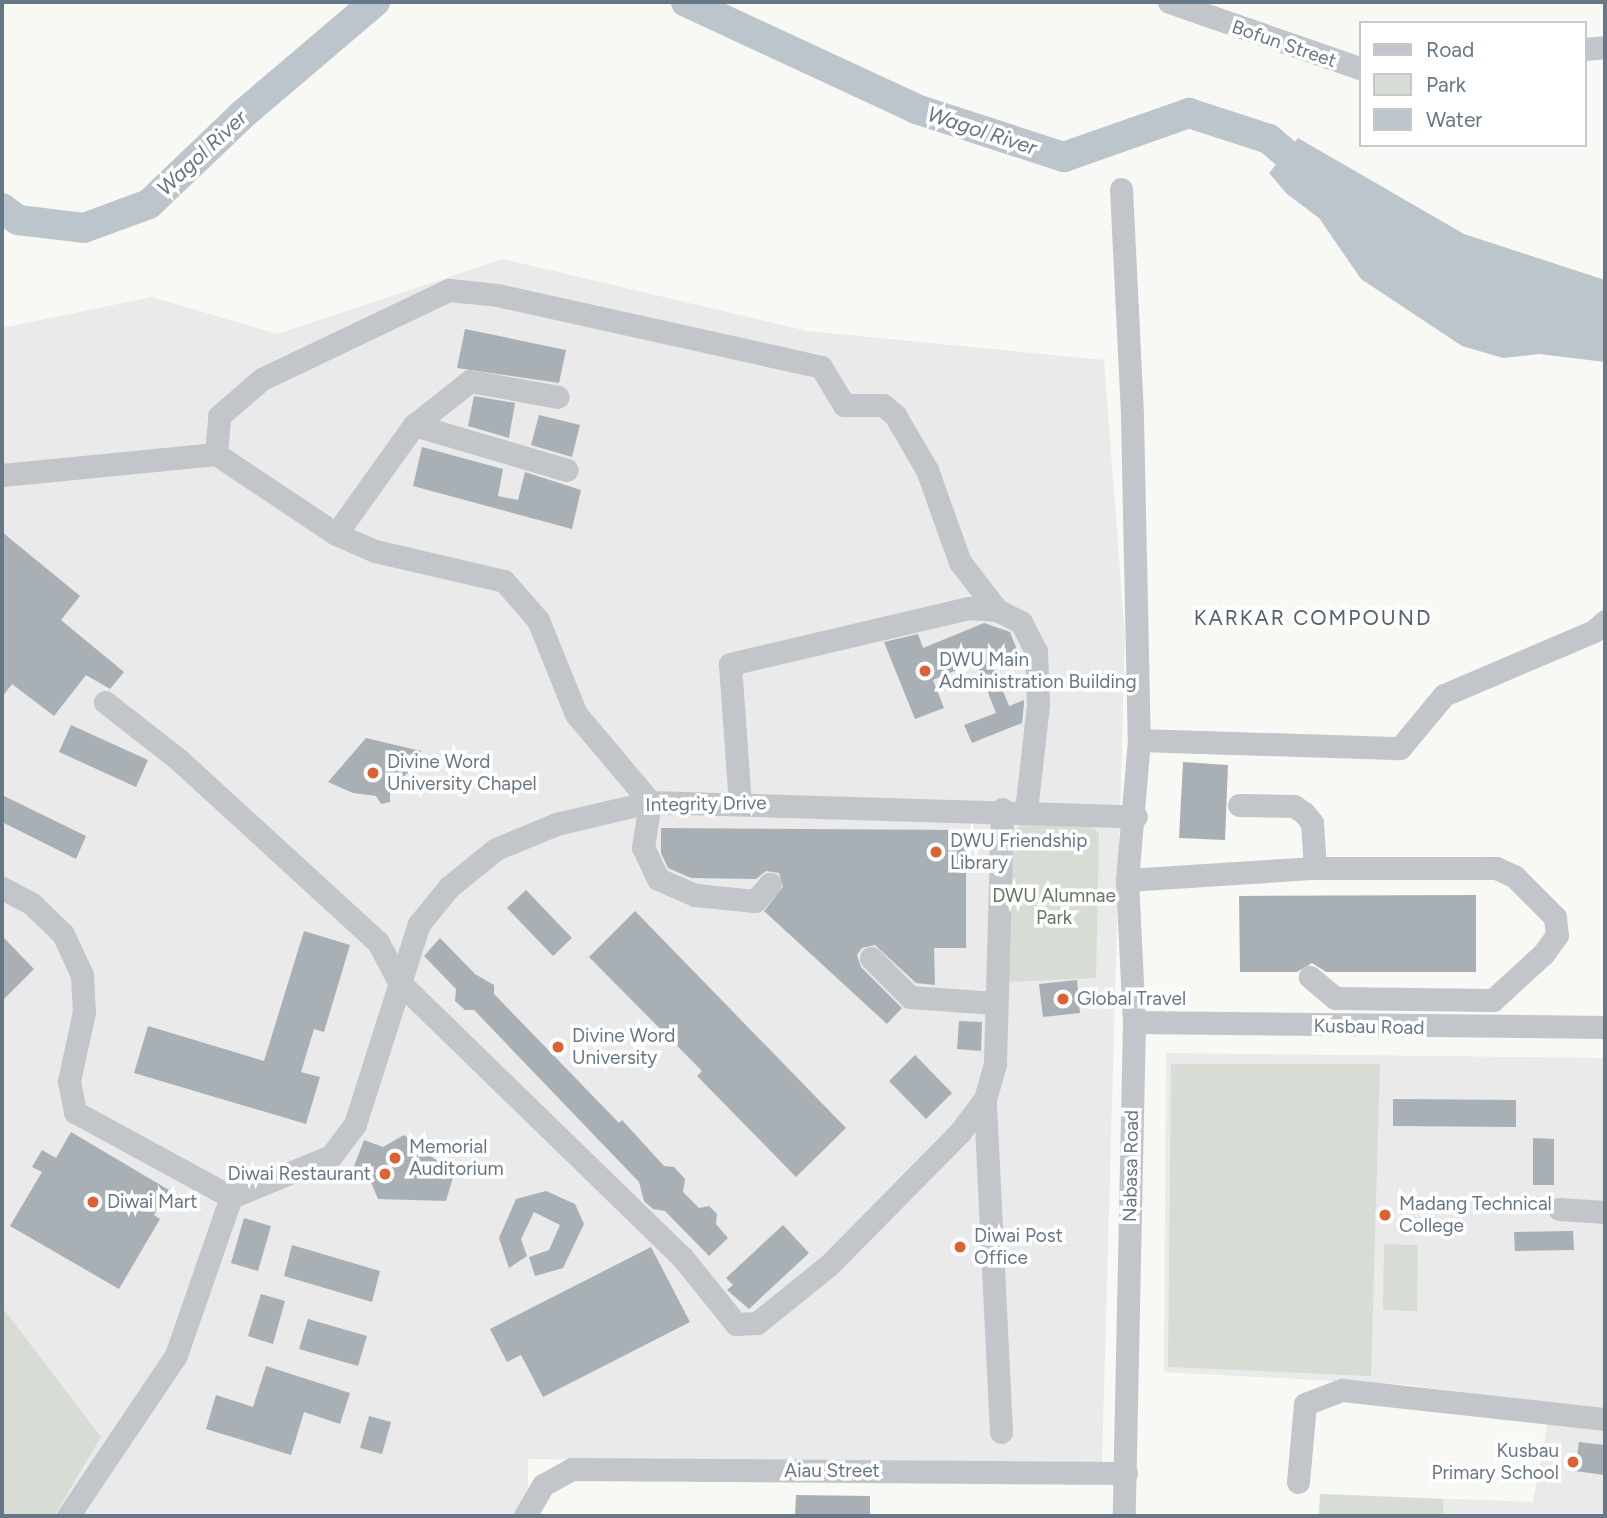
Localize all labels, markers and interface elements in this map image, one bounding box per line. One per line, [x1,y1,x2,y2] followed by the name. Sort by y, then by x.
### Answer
[1229,16,1339,72] street label: Bofun Street
[1358,21,1586,147] legend
[1426,37,1474,62] text: Road
[1426,72,1466,97] text: Park
[924,102,1040,160] water label: Wagol River
[152,105,252,201] water label: Wagol River
[1426,107,1482,132] text: Water
[1196,605,1430,631] district label: KARKAR COMPOUND
[939,649,1137,693] place label: DWU Main Administration Building
[917,663,933,679] marker: DWU Main Administration Building
[387,751,537,795] place label: Divine Word University Chapel
[365,765,381,781] marker: Divine Word University Chapel
[645,792,767,816] street label: Integrity Drive
[950,830,1087,874] place label: DWU Friendship Library
[928,844,944,860] marker: DWU Friendship Library
[992,885,1116,929] park label: DWU Alumnae Park
[1077,988,1186,1010] place label: Global Travel
[1055,991,1071,1007] marker: Global Travel
[1313,1015,1425,1039] street label: Kusbau Road
[572,1025,675,1069] place label: Divine Word University
[550,1039,566,1055] marker: Divine Word University
[1119,1110,1143,1222] street label: Nabasa Road
[409,1136,504,1180] place label: Memorial Auditorium
[387,1150,403,1166] marker: Memorial Auditorium
[228,1163,371,1185] place label: Diwai Restaurant
[377,1166,393,1182] marker: Diwai Restaurant
[107,1191,197,1213] place label: Diwai Mart
[1399,1193,1552,1237] place label: Madang Technical College
[85,1194,101,1210] marker: Diwai Mart
[1377,1207,1393,1223] marker: Madang Technical College
[974,1225,1063,1269] place label: Diwai Post Office
[952,1239,968,1255] marker: Diwai Post Office
[1432,1440,1559,1484] place label: Kusbau Primary School
[1565,1454,1581,1470] marker: Kusbau Primary School
[784,1460,880,1482] street label: Aiau Street

